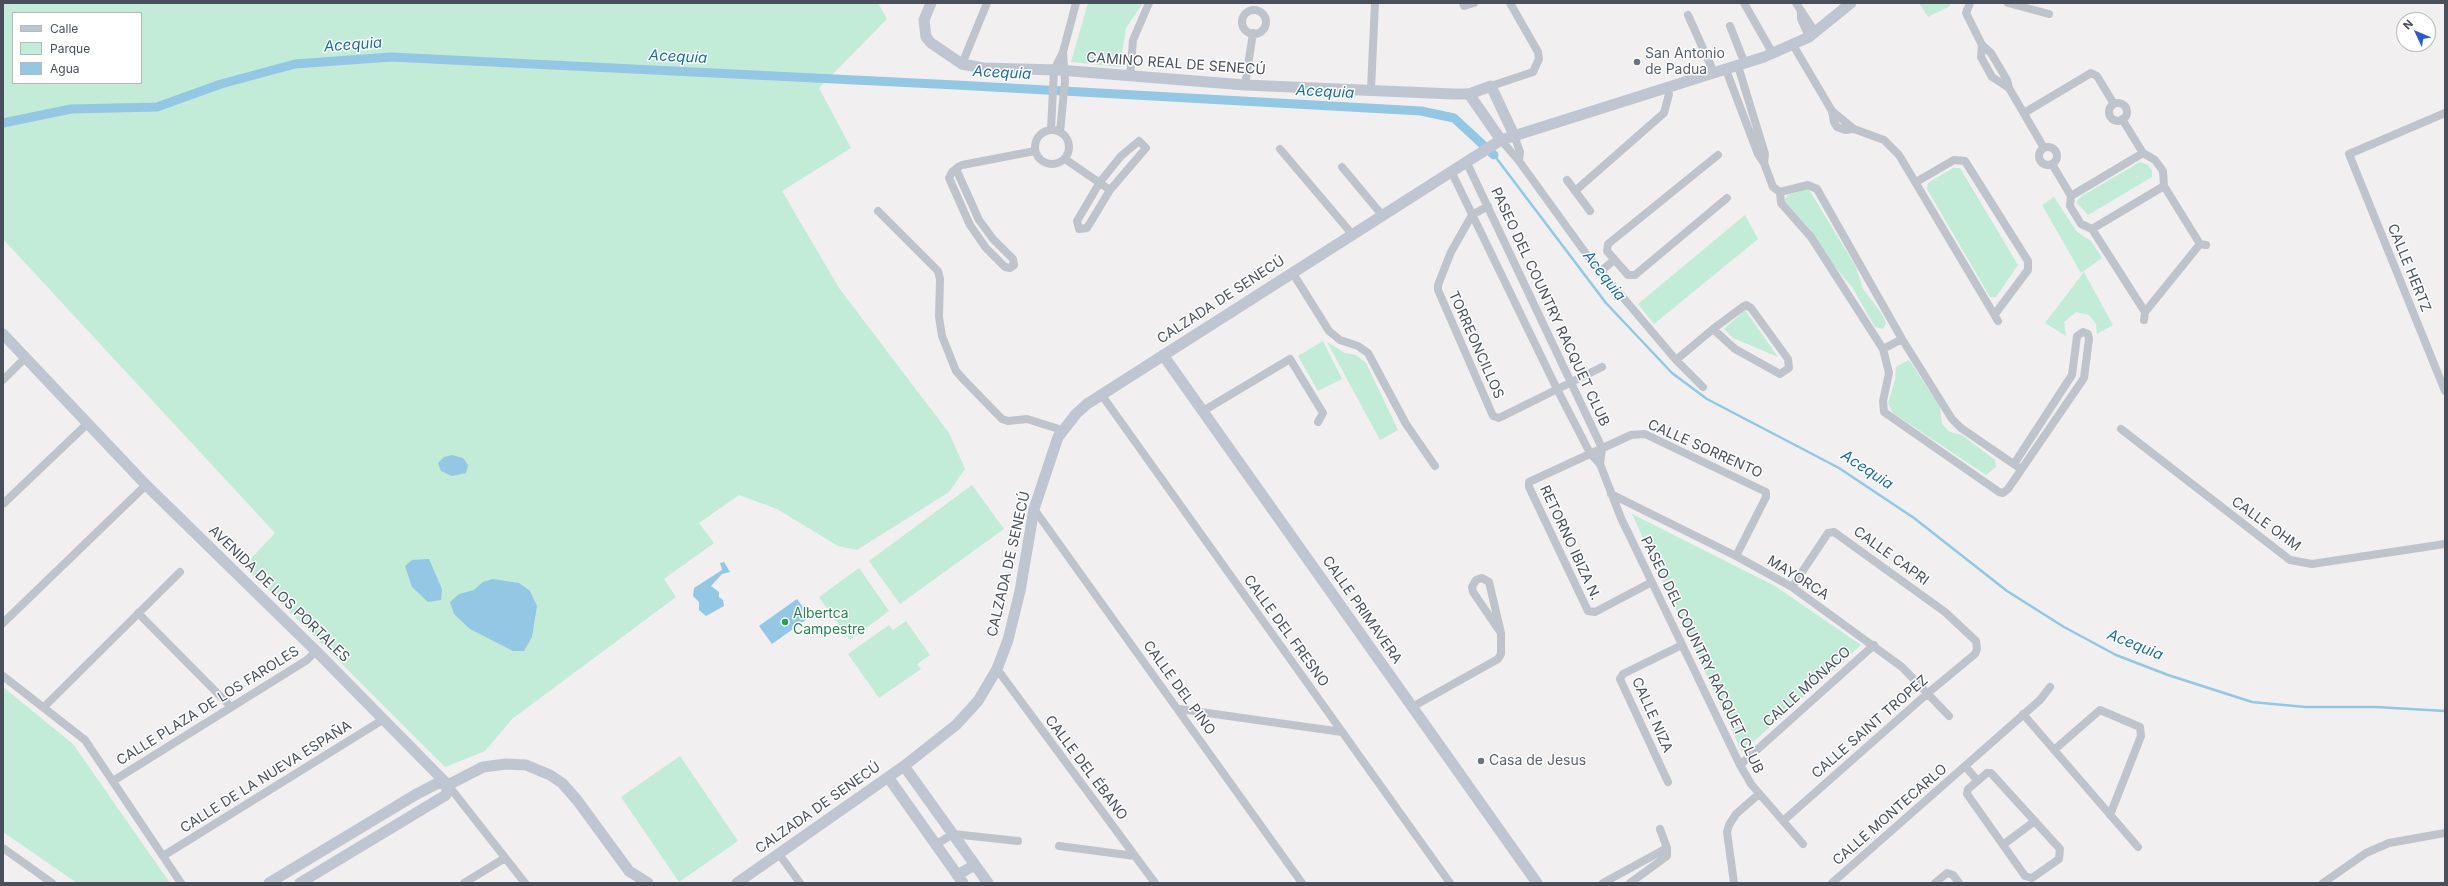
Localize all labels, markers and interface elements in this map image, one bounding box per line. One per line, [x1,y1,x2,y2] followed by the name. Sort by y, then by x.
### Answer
[12,12,142,84] legend
[2396,12,2436,52] north arrow
[2400,16,2416,32] text: N
[50,21,78,36] text: Calle
[323,34,383,56] water label: Acequia
[50,41,90,56] text: Parque
[648,46,708,68] water label: Acequia
[1645,46,1725,78] place label: San Antonio de Padua
[1086,49,1266,79] street label: CAMINO REAL DE SENECÚ
[1632,57,1642,67] marker: San Antonio de Padua
[50,61,79,76] text: Agua
[972,62,1032,84] water label: Acequia
[1295,81,1355,103] water label: Acequia
[1487,185,1613,429] street label: PASEO DEL COUNTRY RACQUET CLUB
[2384,222,2434,314] street label: CALLE HERTZ
[1579,247,1629,305] water label: Acequia
[1154,252,1288,348] street label: CALZADA DE SENECÚ
[1445,289,1507,401] street label: TORREONCILLOS
[1645,416,1765,482] street label: CALLE SORRENTO
[1838,447,1896,493] water label: Acequia
[1536,483,1604,603] street label: RETORNO IBIZA N.
[984,490,1034,638] street label: CALZADA DE SENECÚ
[2228,493,2304,555] street label: CALLE OHM
[205,522,353,666] street label: AVENIDA DE LOS PORTALES
[1850,523,1932,589] street label: CALLE CAPRI
[1637,534,1767,776] street label: PASEO DEL COUNTRY RACQUET CLUB
[1764,552,1832,604] street label: MAYORCA
[1319,553,1405,667] street label: CALLE PRIMAVERA
[1240,572,1332,690] street label: CALLE DEL FRESNO
[793,606,865,638] place label: Albertca Campestre
[780,617,790,627] marker: Albertca Campestre
[2105,626,2165,664] water label: Acequia
[1139,638,1219,738] street label: CALLE DEL PINO
[114,643,302,769] street label: CALLE PLAZA DE LOS FAROLES
[1760,643,1854,731] street label: CALLE MÓNACO
[1808,672,1932,782] street label: CALLE SAINT TROPEZ
[1628,675,1676,755] street label: CALLE NIZA
[1041,712,1131,824] street label: CALLE DEL ÉBANO
[177,717,355,837] street label: CALLE DE LA NUEVA ESPAÑA
[1489,753,1586,769] place label: Casa de Jesus
[1476,756,1486,766] marker: Casa de Jesus
[752,758,884,858] street label: CALZADA DE SENECÚ
[1829,761,1951,869] street label: CALLE MONTECARLO

